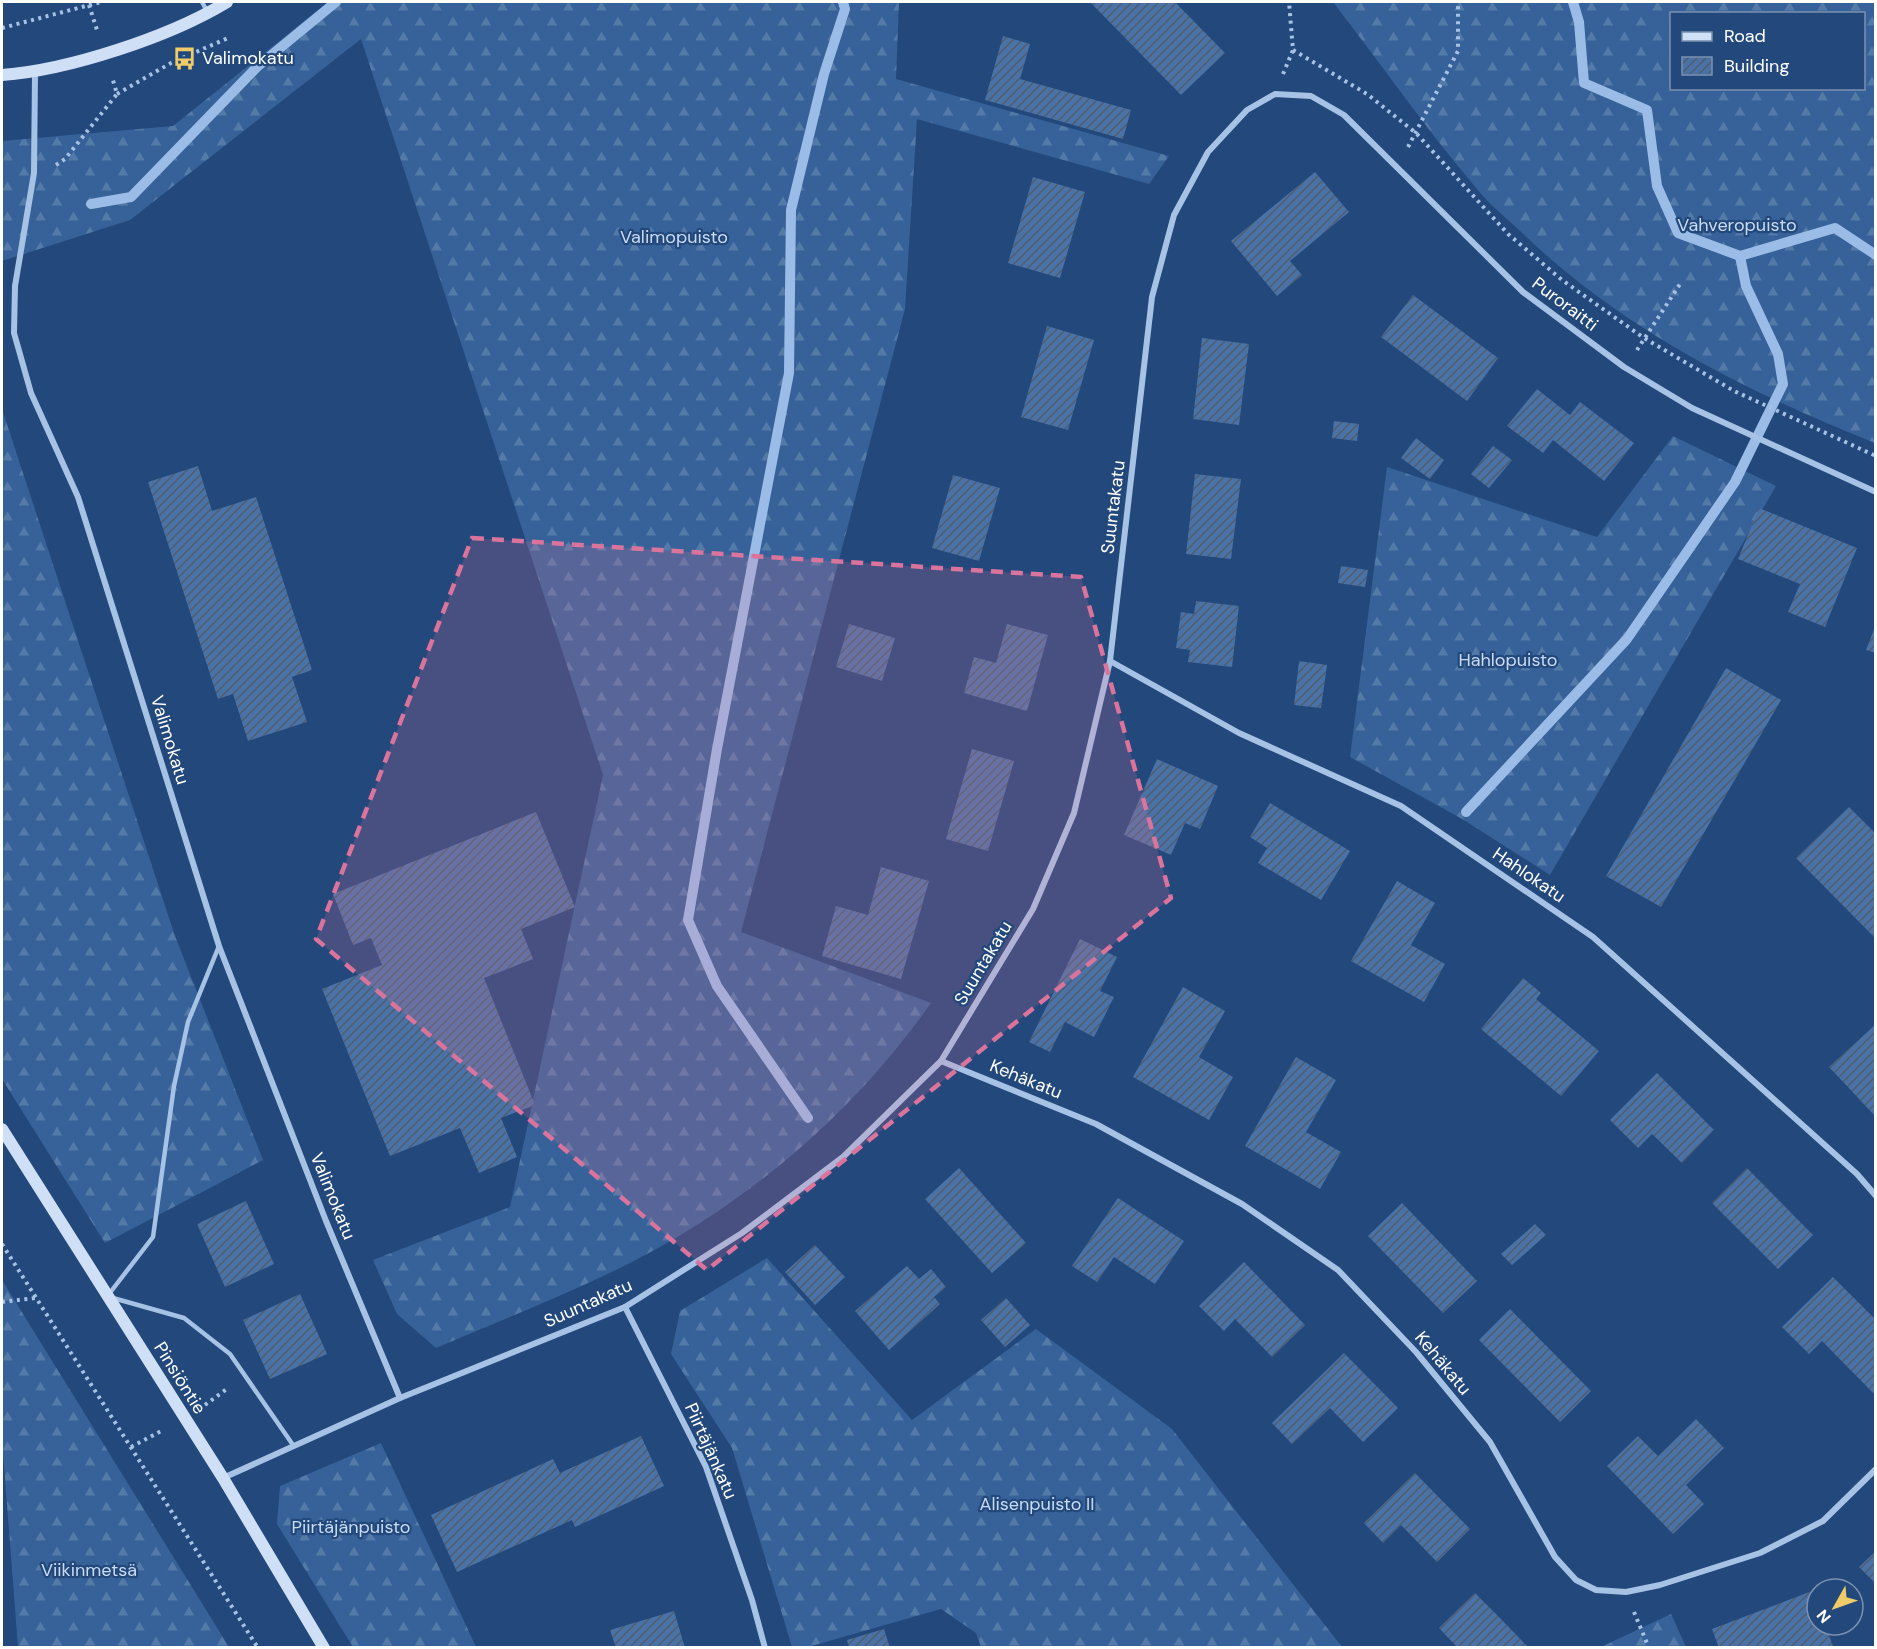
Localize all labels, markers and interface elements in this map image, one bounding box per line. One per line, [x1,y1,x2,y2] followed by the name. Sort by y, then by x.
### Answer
[1670,12,1865,90] legend
[1724,24,1766,48] text: Road
[171,45,197,71] bus stop icon: Valimokatu
[202,46,294,70] place label: Valimokatu
[1724,54,1789,78] text: Building
[1677,213,1797,237] park label: Vahveropuisto
[620,225,728,249] park label: Valimopuisto
[1527,271,1603,337] street label: Puroraitti
[1095,459,1131,555] street label: Suuntakatu
[1458,648,1558,672] park label: Hahlopuisto
[145,693,195,787] street label: Valimokatu
[1488,842,1570,908] street label: Hahlokatu
[948,916,1018,1010] street label: Suuntakatu
[986,1054,1066,1104] street label: Kehäkatu
[305,1149,361,1243] street label: Valimokatu
[540,1273,636,1333] street label: Suuntakatu
[1409,1326,1477,1400] street label: Kehäkatu
[148,1337,212,1419] street label: Pinsiöntie
[679,1399,743,1503] street label: Piirtäjänkatu
[979,1492,1095,1516] park label: Alisenpuisto II
[291,1515,411,1539] park label: Piirtäjänpuisto
[41,1558,137,1582] park label: Viikinmetsä
[1805,1577,1865,1637] north arrow
[1812,1605,1836,1628] text: N

